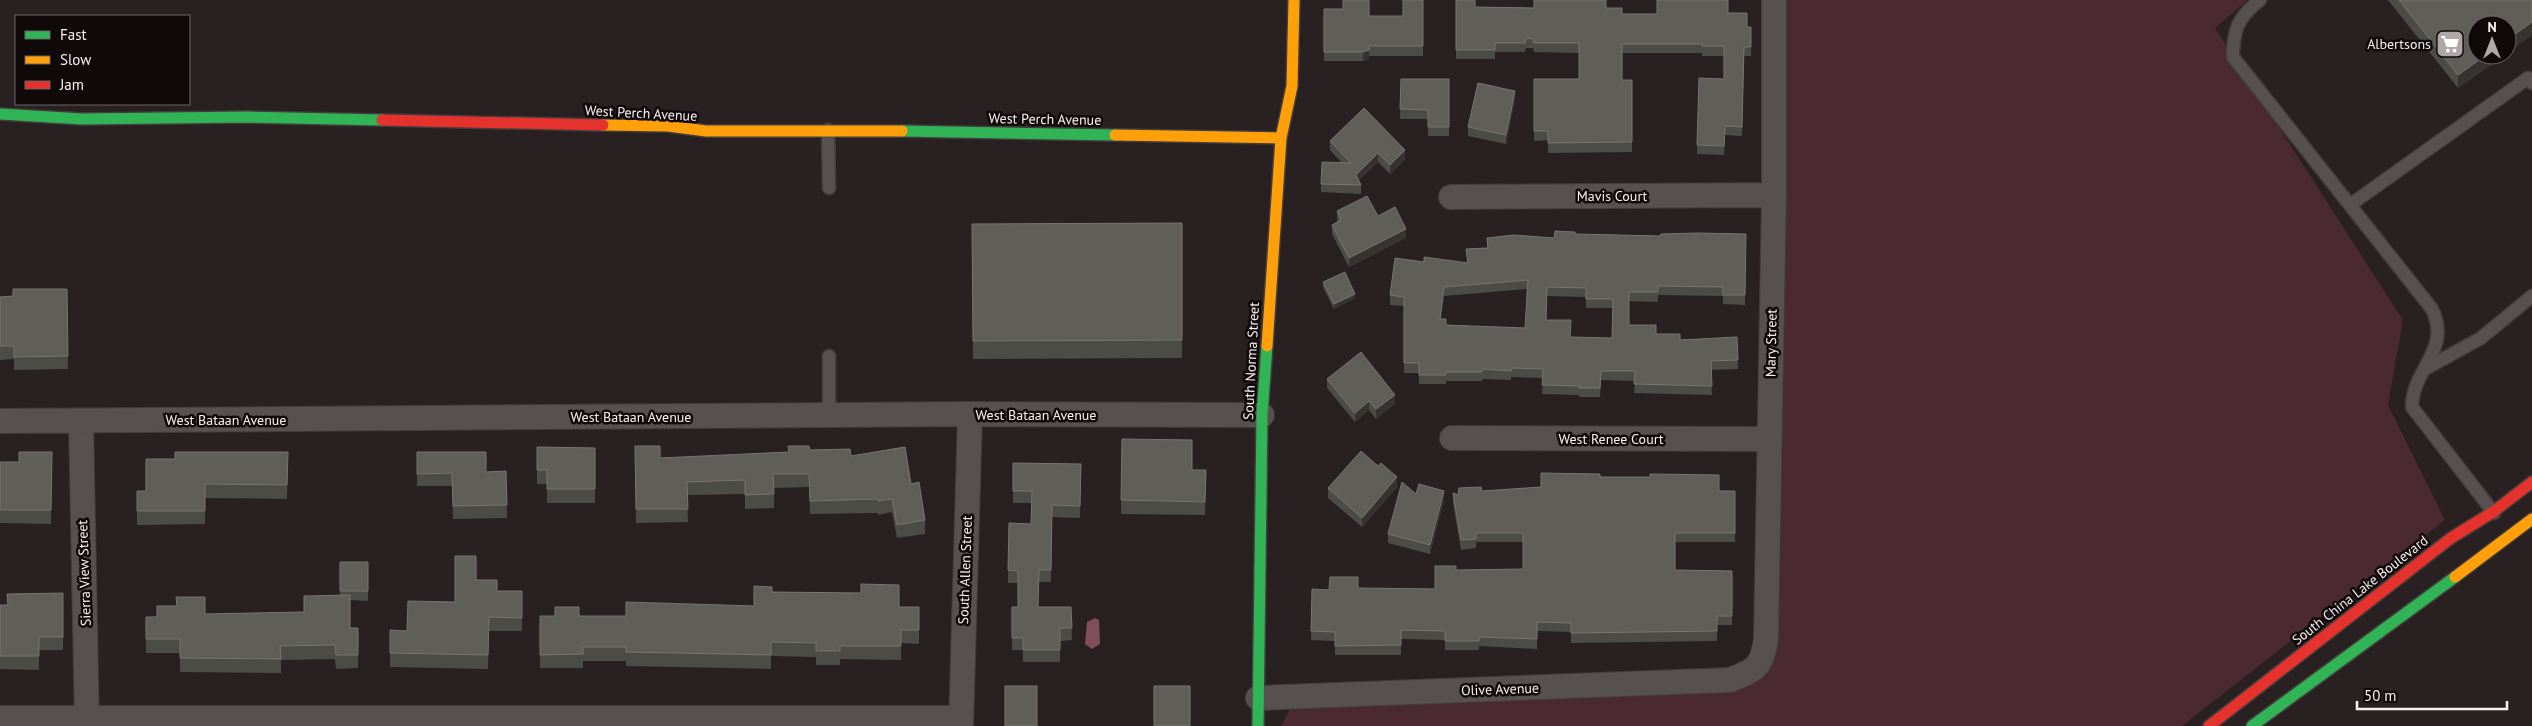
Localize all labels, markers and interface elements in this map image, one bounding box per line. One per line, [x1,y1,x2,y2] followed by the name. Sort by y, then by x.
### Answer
[15,15,190,105] legend
[2467,15,2517,65] north arrow
[2487,18,2497,36] text: N
[60,25,87,44] text: Fast
[2435,29,2465,59] supermarket icon: Albertsons
[2367,35,2431,53] place label: Albertsons
[60,50,91,69] text: Slow
[59,75,84,94] text: Jam
[584,101,698,125] street label: West Perch Avenue
[989,109,1101,129] street label: West Perch Avenue
[1577,187,1648,205] street label: Mavis Court
[1239,301,1263,420] street label: South Norma Street
[1761,308,1781,377] street label: Mary Street
[976,406,1096,424] street label: West Bataan Avenue
[571,408,691,426] street label: West Bataan Avenue
[166,411,286,429] street label: West Bataan Avenue
[1558,430,1664,448] street label: West Renee Court
[954,515,976,625] street label: South Allen Street
[73,519,95,626] street label: Sierra View Street
[2288,531,2432,649] street label: South China Lake Boulevard
[2357,678,2507,710] scale bar
[1461,679,1539,699] street label: Olive Avenue
[2364,686,2397,705] text: 50 m

